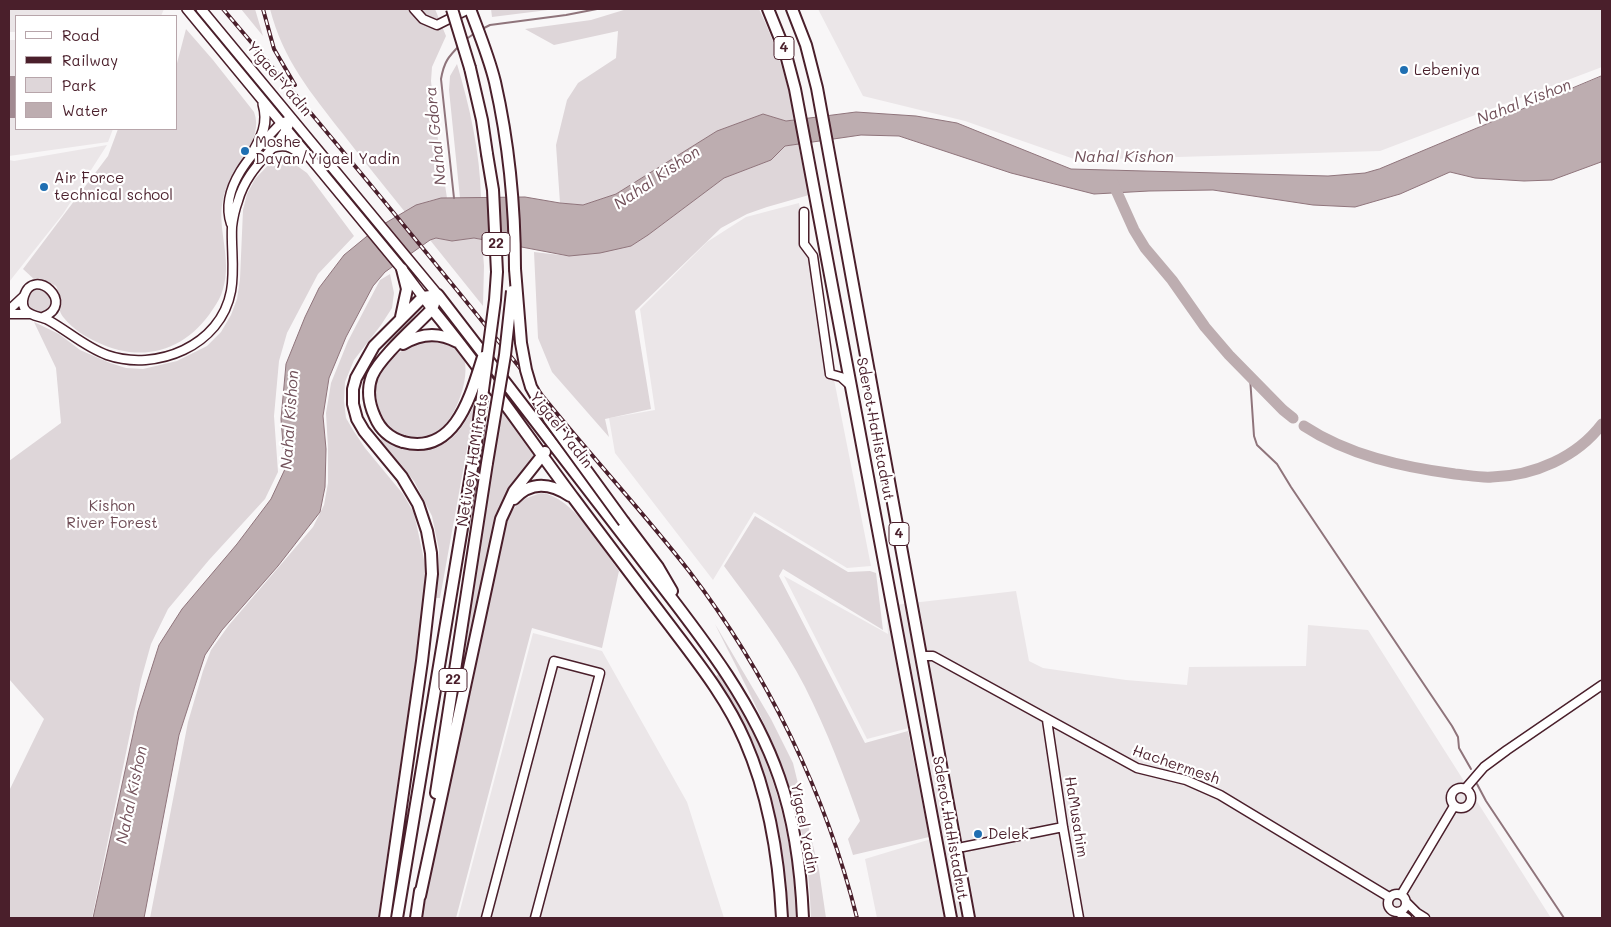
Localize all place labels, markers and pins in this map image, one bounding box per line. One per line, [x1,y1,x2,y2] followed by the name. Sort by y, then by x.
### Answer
[1414,61,1480,79] place label: Lebeniya
[1398,64,1410,76] marker: Lebeniya
[255,133,400,168] place label: Moshe Dayan/Yigael Yadin
[239,145,251,157] marker: Moshe Dayan/Yigael Yadin
[54,169,173,204] place label: Air Force technical school
[38,181,50,193] marker: Air Force technical school
[988,825,1029,843] place label: Delek
[972,828,984,840] marker: Delek

